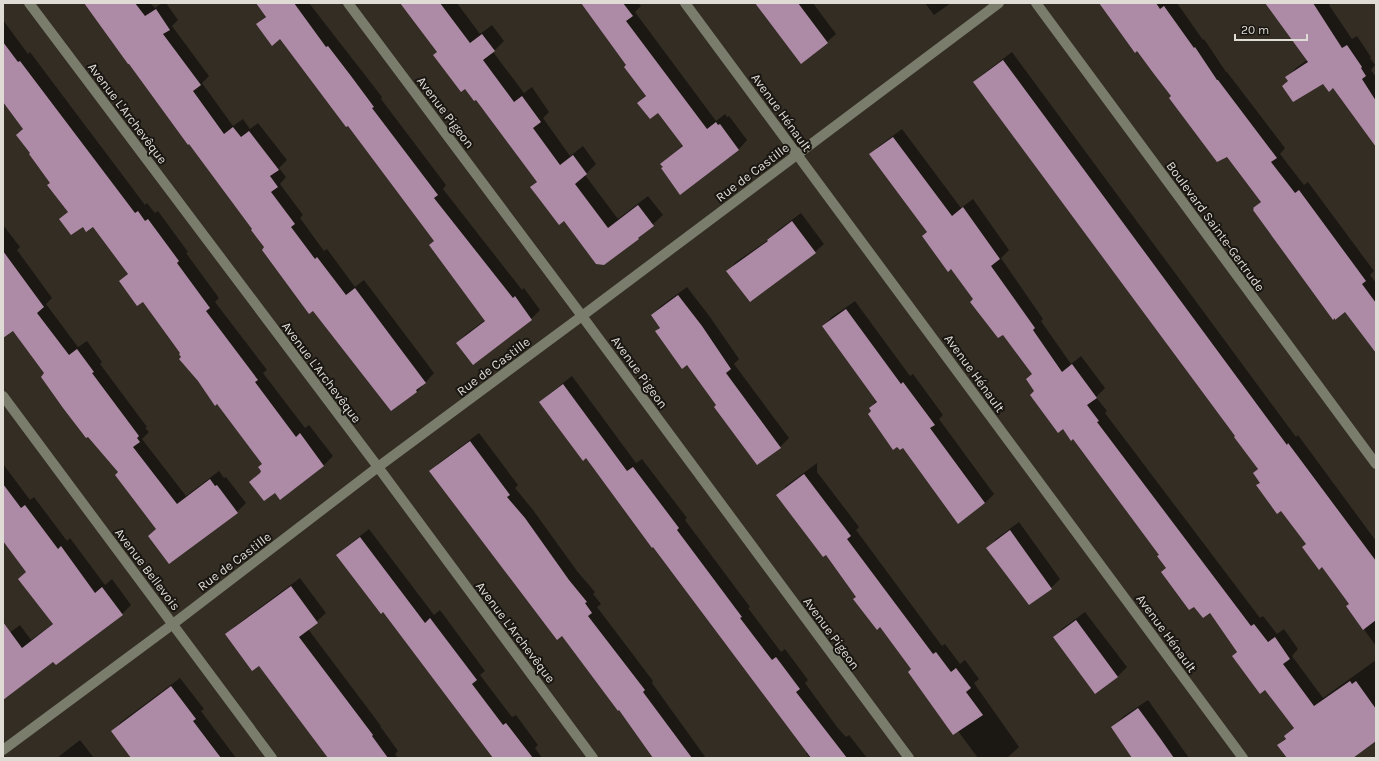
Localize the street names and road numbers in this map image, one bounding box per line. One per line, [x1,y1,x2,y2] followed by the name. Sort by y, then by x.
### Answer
[84,60,171,168] street label: Avenue L'Archevêque
[748,70,815,154] street label: Avenue Hénault
[414,73,477,151] street label: Avenue Pigeon
[713,140,792,205] street label: Rue de Castille
[1163,158,1268,294] street label: Boulevard Sainte-Gertrude
[278,319,365,427] street label: Avenue L'Archevêque
[941,331,1008,415] street label: Avenue Hénault
[608,333,671,411] street label: Avenue Pigeon
[454,334,533,399] street label: Rue de Castille
[112,525,183,613] street label: Avenue Bellevois
[195,529,274,594] street label: Rue de Castille
[472,579,559,687] street label: Avenue L'Archevêque
[1133,591,1200,675] street label: Avenue Hénault
[800,594,863,672] street label: Avenue Pigeon

